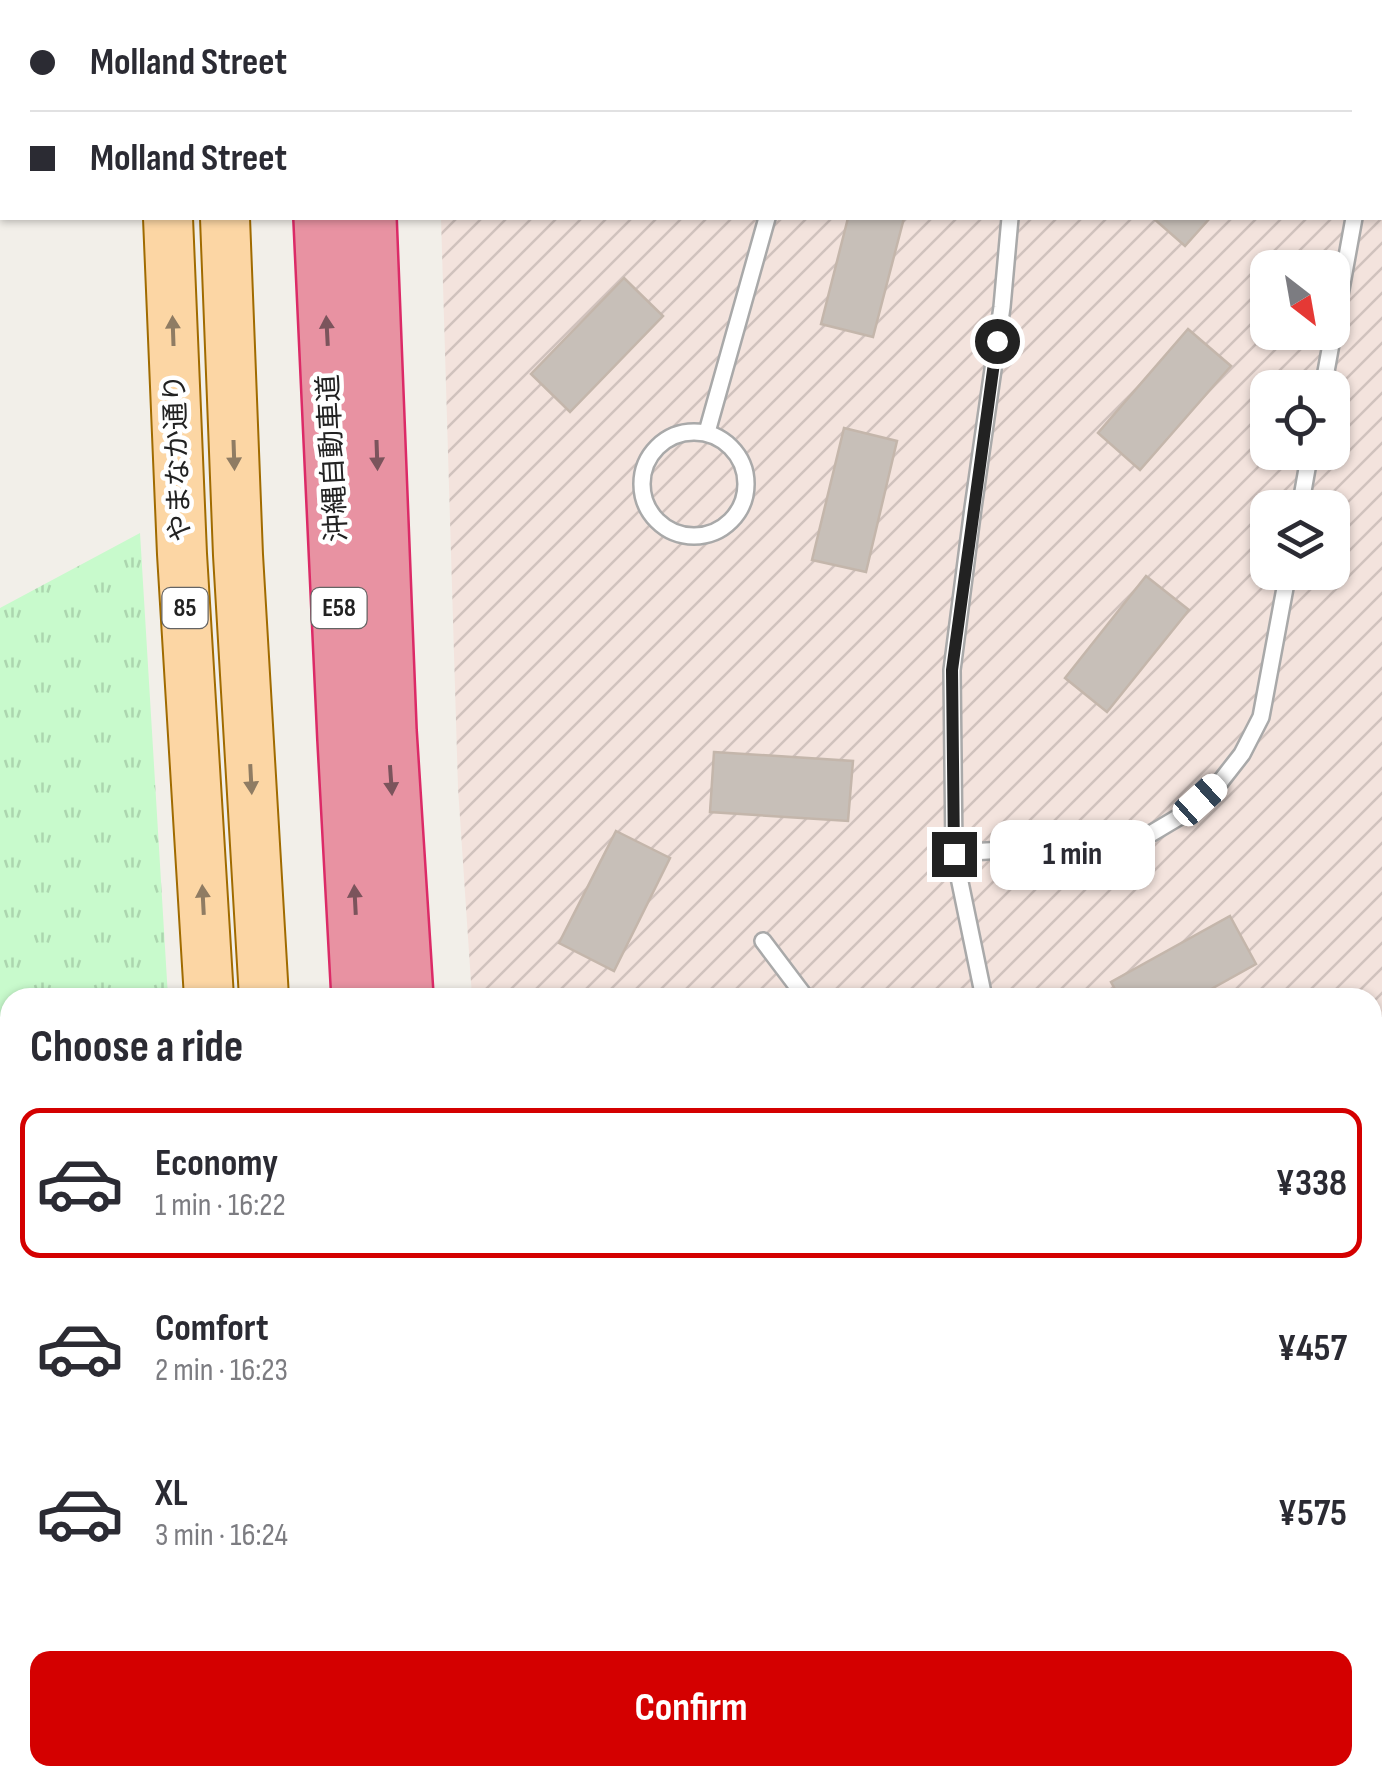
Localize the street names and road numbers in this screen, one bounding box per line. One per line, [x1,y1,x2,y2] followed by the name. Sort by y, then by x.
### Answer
[159,373,197,543] street label: やまなか通り
[312,373,354,543] street label: 沖縄自動車道
[162,588,208,628] road number: 85
[312,588,366,628] road number: E58

